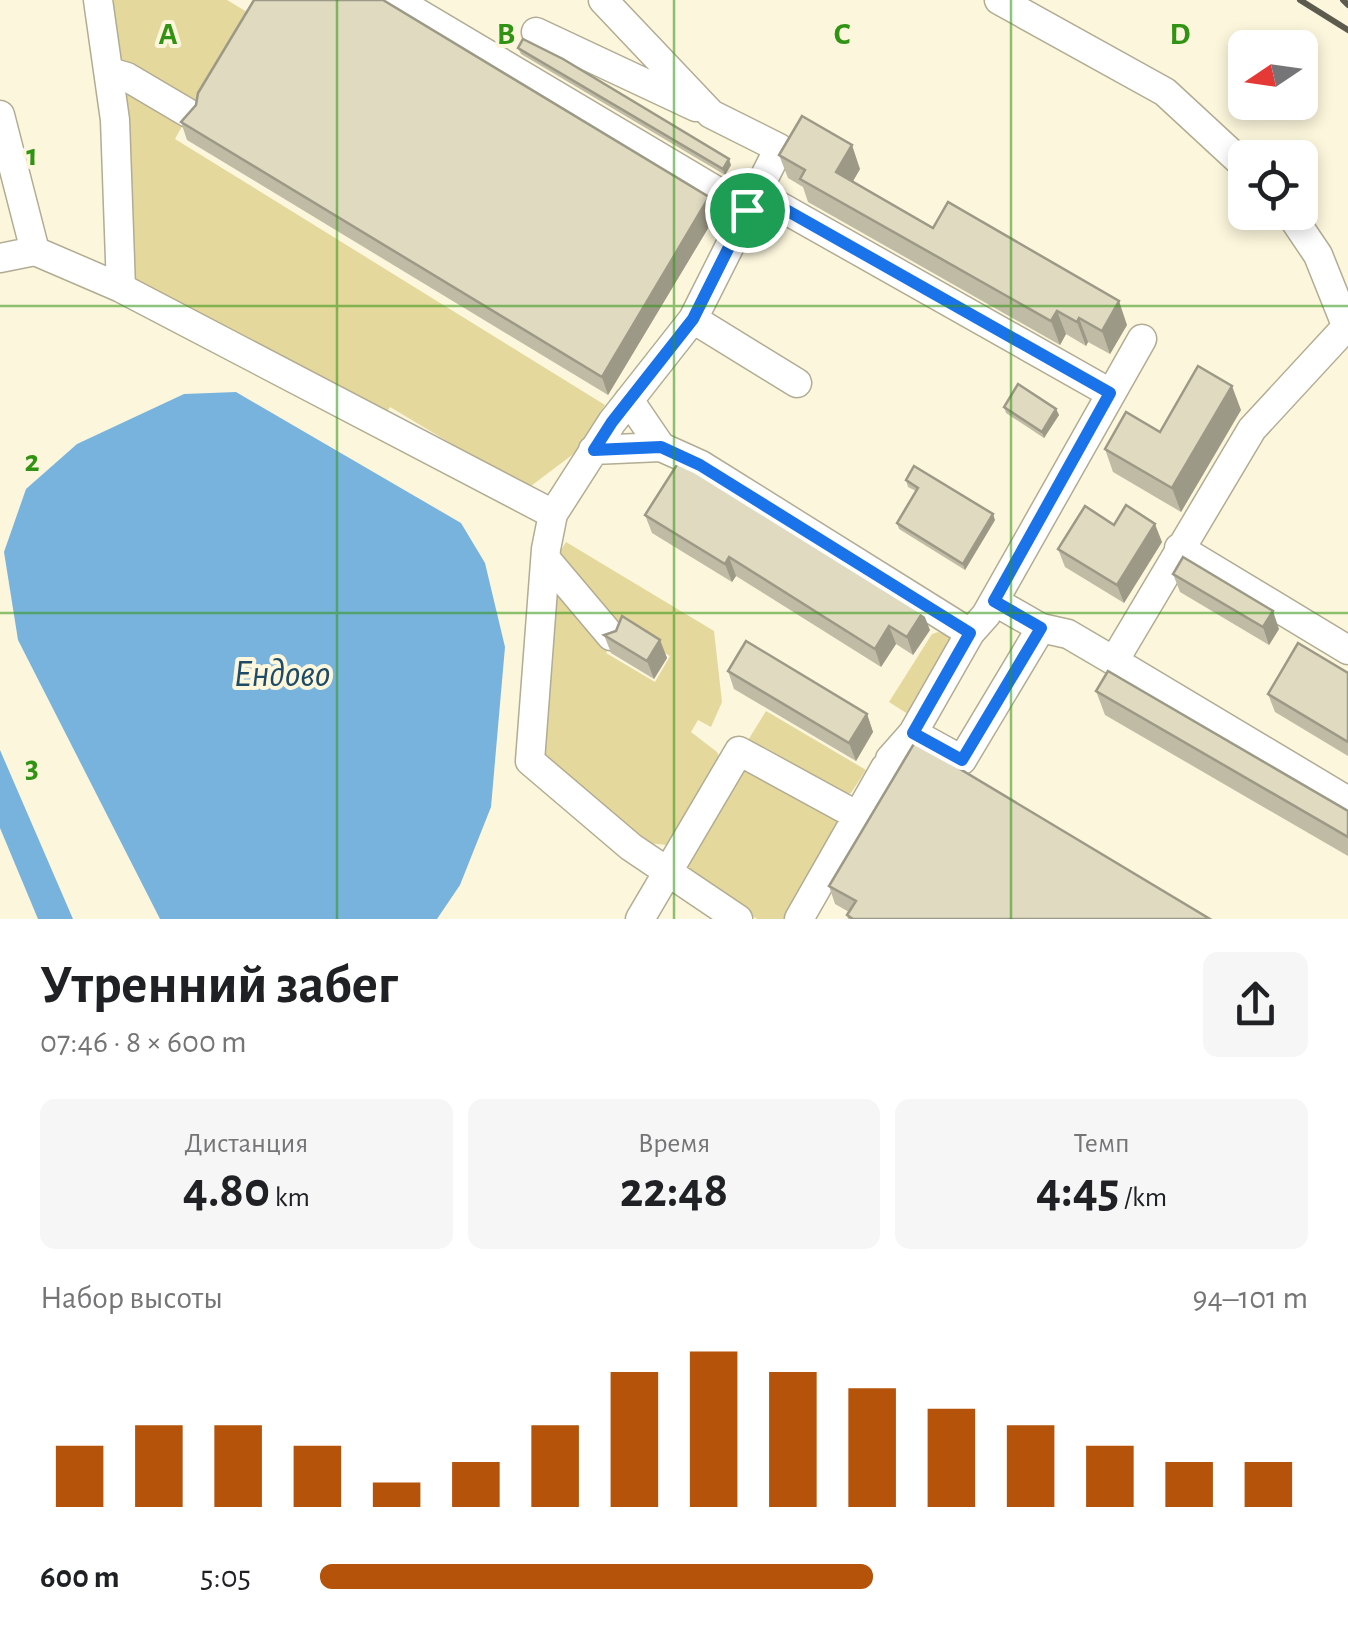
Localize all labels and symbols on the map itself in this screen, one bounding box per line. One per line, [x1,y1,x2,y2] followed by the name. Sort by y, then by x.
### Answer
[158,18,178,50] text: A
[497,18,515,50] text: B
[834,18,851,50] text: C
[1170,18,1191,50] text: D
[1228,30,1318,120] north arrow
[26,139,38,171] text: 1
[705,168,790,253] pin
[24,445,40,477] text: 2
[234,656,330,694] water label: Ендово
[25,751,39,783] text: 3

